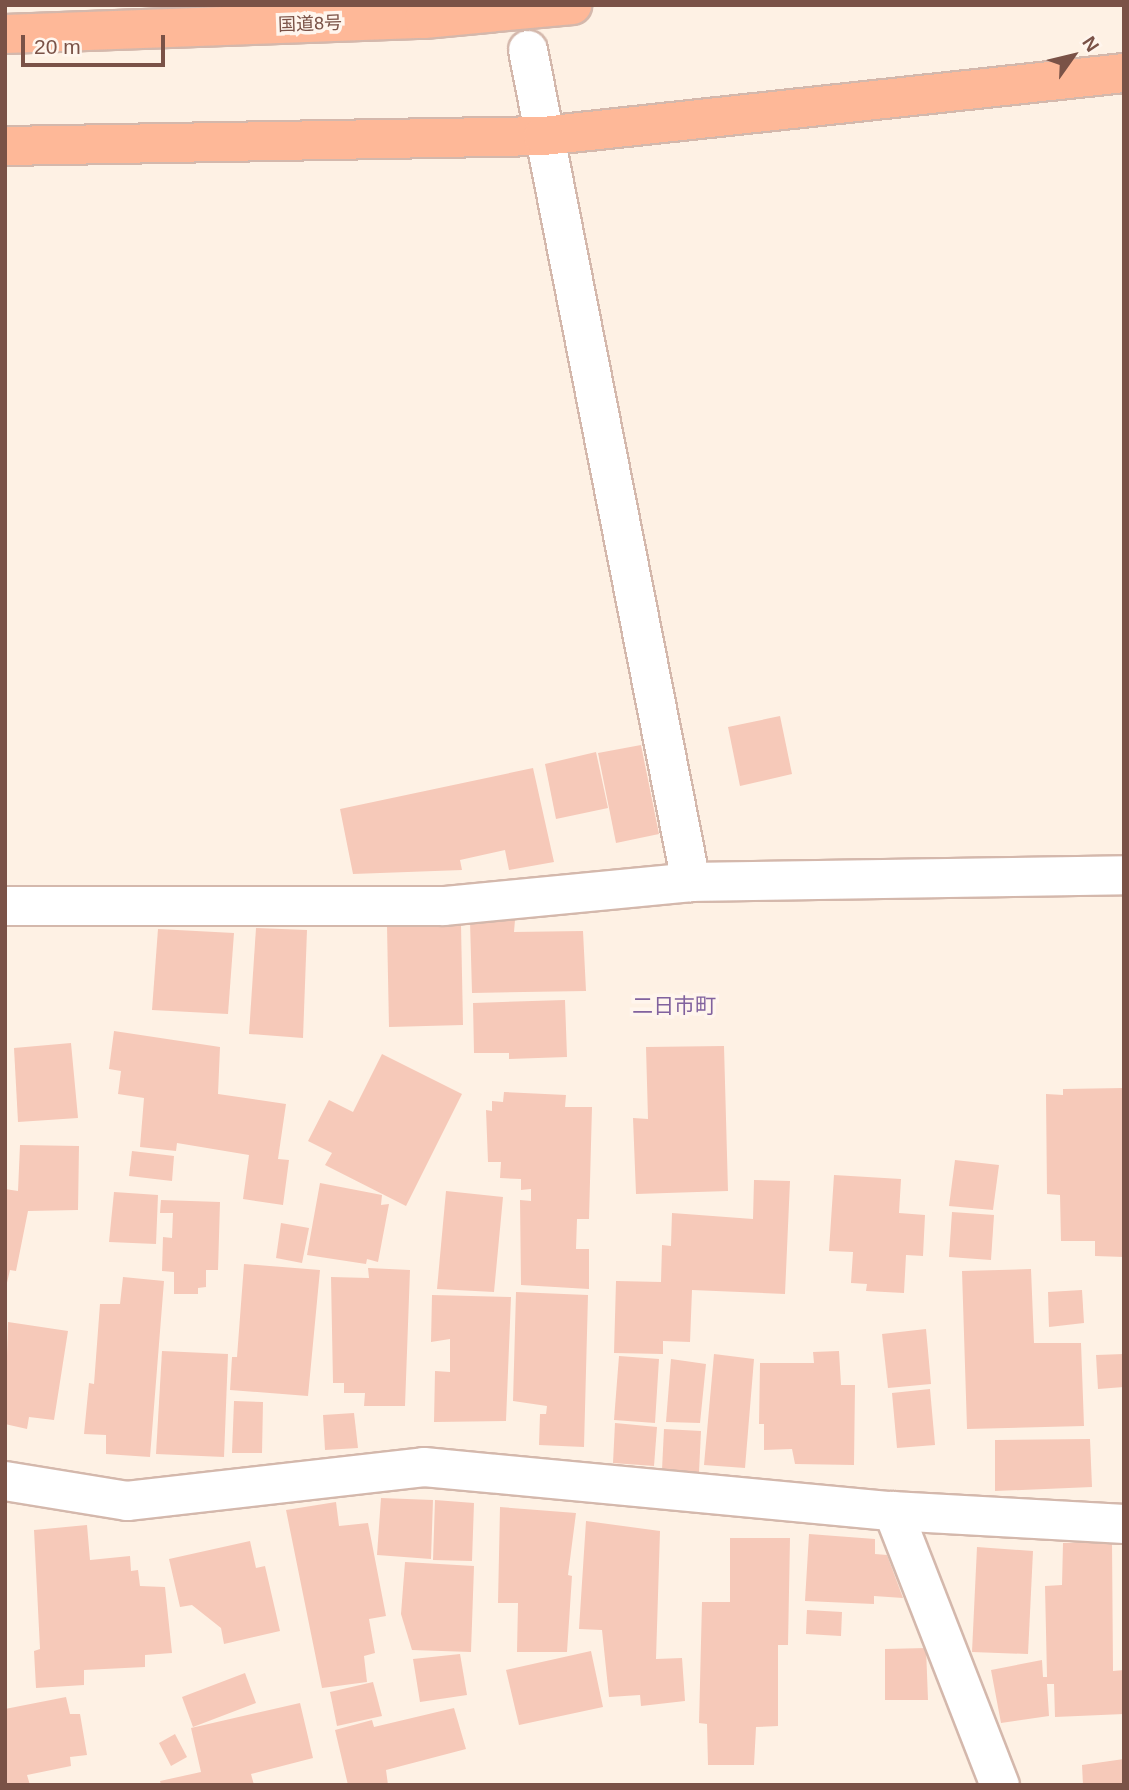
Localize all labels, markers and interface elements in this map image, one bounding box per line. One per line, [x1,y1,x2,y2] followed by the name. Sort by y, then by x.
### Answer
[278,12,342,36] street label: 国道8号
[24,21,168,65] scale bar
[1038,21,1108,91] north arrow
[1078,32,1103,56] text: N
[34,35,81,58] text: 20 m
[632,993,716,1019] district label: 二日市町

